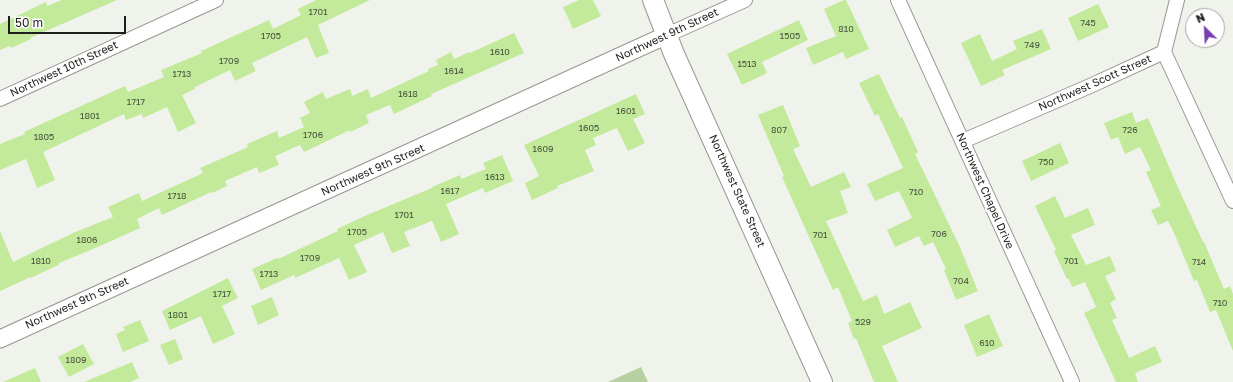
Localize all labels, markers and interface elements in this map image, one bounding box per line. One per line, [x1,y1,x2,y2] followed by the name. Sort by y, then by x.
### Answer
[614,5,720,65] street label: Northwest 9th Street
[308,7,328,17] house number: 1701
[10,8,128,34] scale bar
[1185,8,1225,48] north arrow
[1194,10,1207,25] text: N
[15,15,43,30] text: 50 m
[1080,18,1096,28] house number: 745
[838,24,854,34] house number: 810
[261,31,281,41] house number: 1705
[780,31,800,41] house number: 1505
[8,38,120,100] street label: Northwest 10th Street
[1024,40,1040,50] house number: 749
[490,47,510,57] house number: 1610
[1036,52,1154,114] street label: Northwest Scott Street
[219,56,239,66] house number: 1709
[737,59,757,69] house number: 1513
[444,66,464,76] house number: 1614
[173,69,191,79] house number: 1713
[398,89,418,99] house number: 1618
[127,97,145,107] house number: 1717
[616,106,636,116] house number: 1601
[80,111,100,121] house number: 1801
[579,123,599,133] house number: 1605
[771,125,787,135] house number: 807
[1122,125,1138,135] house number: 726
[303,130,323,140] house number: 1706
[953,131,1017,251] street label: Northwest Chapel Drive
[34,132,54,142] house number: 1805
[706,133,768,249] street label: Northwest State Street
[319,141,427,199] street label: Northwest 9th Street
[533,144,553,154] house number: 1609
[1038,157,1054,167] house number: 750
[485,172,505,182] house number: 1613
[441,186,459,196] house number: 1617
[909,187,923,197] house number: 710
[168,191,186,201] house number: 1718
[394,210,414,220] house number: 1701
[347,227,367,237] house number: 1705
[931,229,947,239] house number: 706
[813,230,827,240] house number: 701
[77,235,97,245] house number: 1806
[300,253,320,263] house number: 1709
[31,256,51,266] house number: 1810
[1064,256,1078,266] house number: 701
[1192,257,1206,267] house number: 714
[260,269,278,279] house number: 1713
[23,274,131,332] street label: Northwest 9th Street
[953,276,969,286] house number: 704
[213,289,231,299] house number: 1717
[1213,298,1227,308] house number: 710
[168,310,188,320] house number: 1801
[855,317,871,327] house number: 529
[979,338,995,348] house number: 610
[66,355,86,365] house number: 1809

